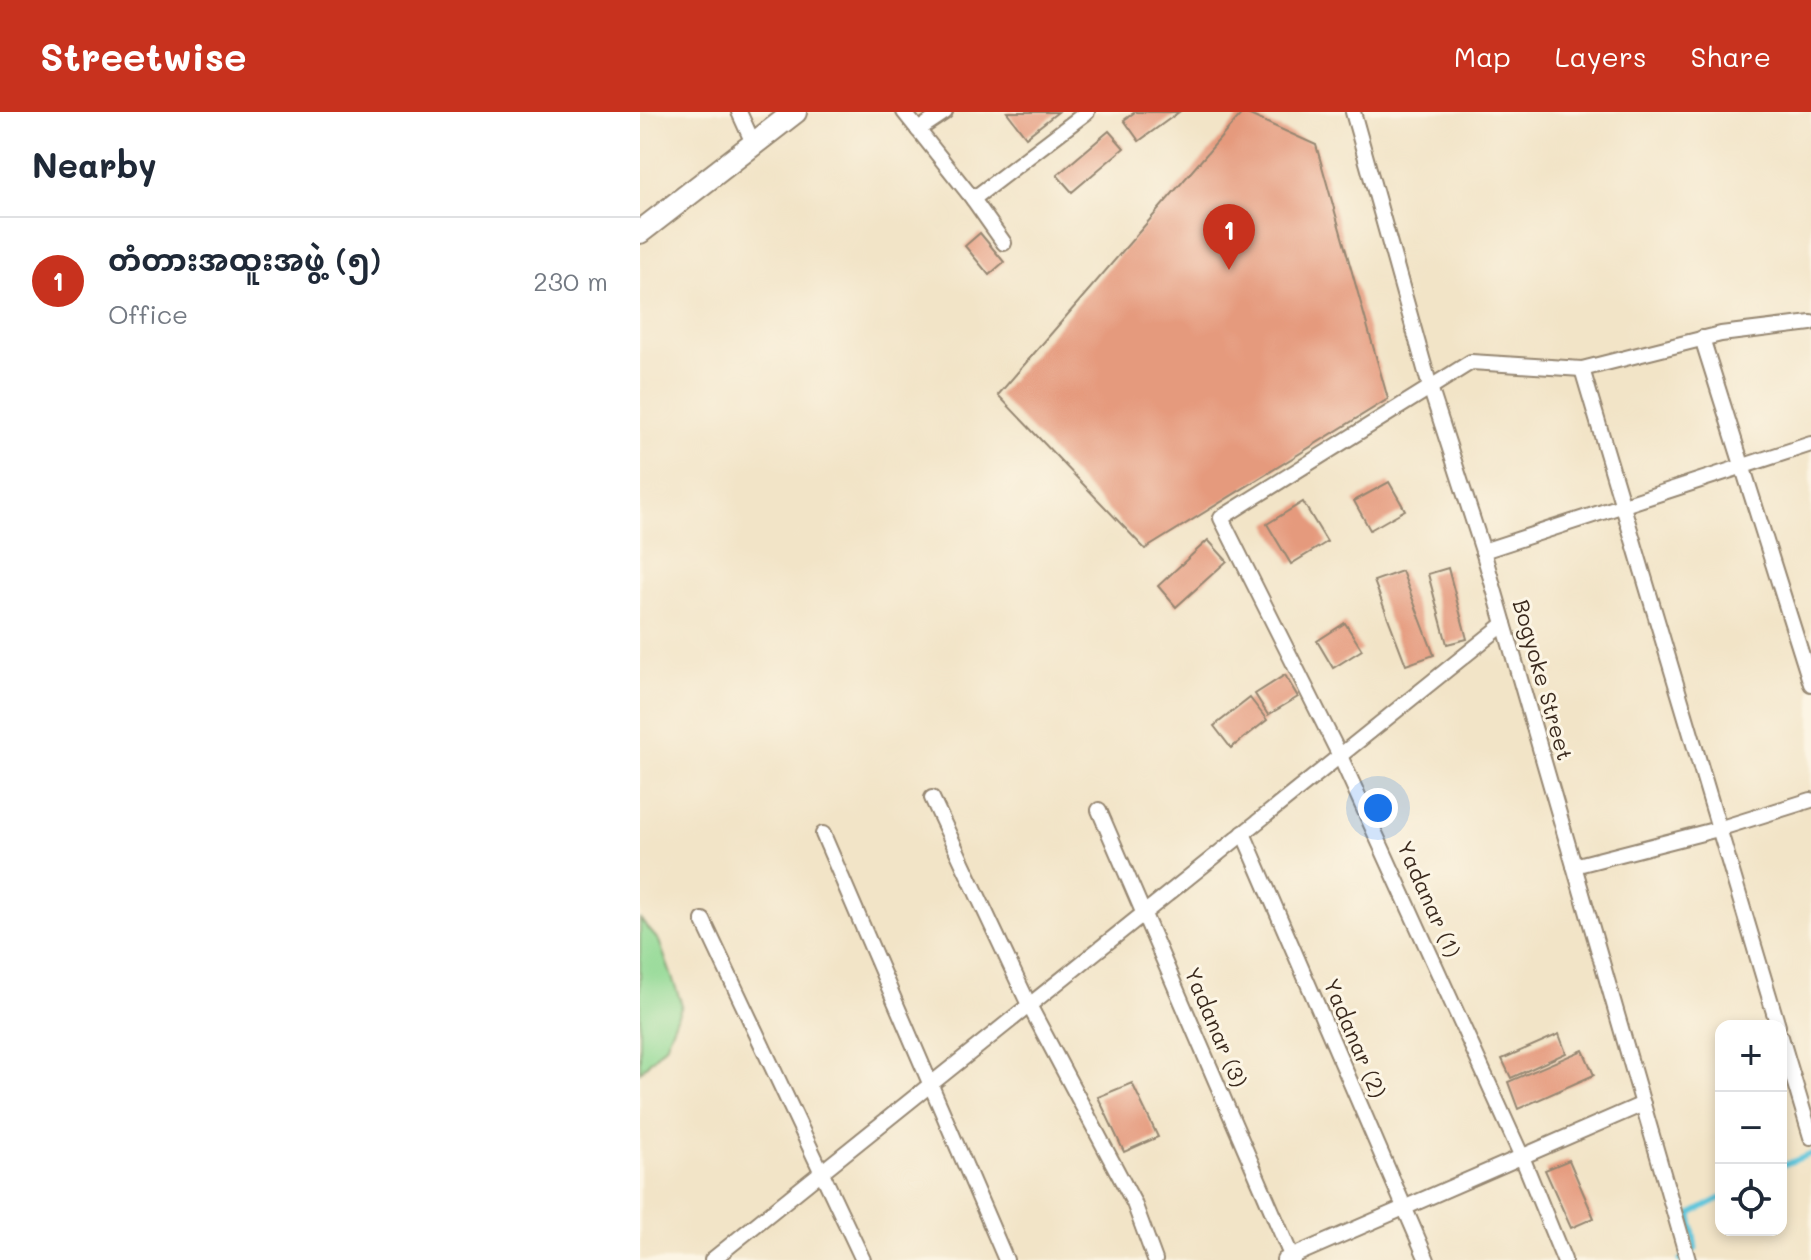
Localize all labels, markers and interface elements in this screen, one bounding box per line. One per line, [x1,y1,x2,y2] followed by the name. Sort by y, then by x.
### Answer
[40,31,247,81] text: Streetwise
[1454,38,1511,74] text: Map
[1555,38,1647,74] text: Layers
[1691,38,1771,74] text: Share
[32,142,157,187] text: Nearby
[1203,204,1255,270] pin: 1
[108,239,381,279] text: တံတားအထူးအဖွဲ့ (၅)
[52,264,64,298] text: 1
[533,264,608,298] text: 230 m
[108,297,188,331] text: Office
[1507,596,1580,764] street label: Bogyoke Street
[1358,788,1398,828] your location
[1391,836,1468,962] street label: Yadanar (1)
[1178,962,1255,1091] street label: Yadanar (3)
[1317,974,1394,1102] street label: Yadanar (2)
[1715,1020,1787,1236] map controls
[1715,1020,1787,1092] button: +
[1715,1092,1787,1164] button: −
[1715,1164,1787,1236] button: locate

